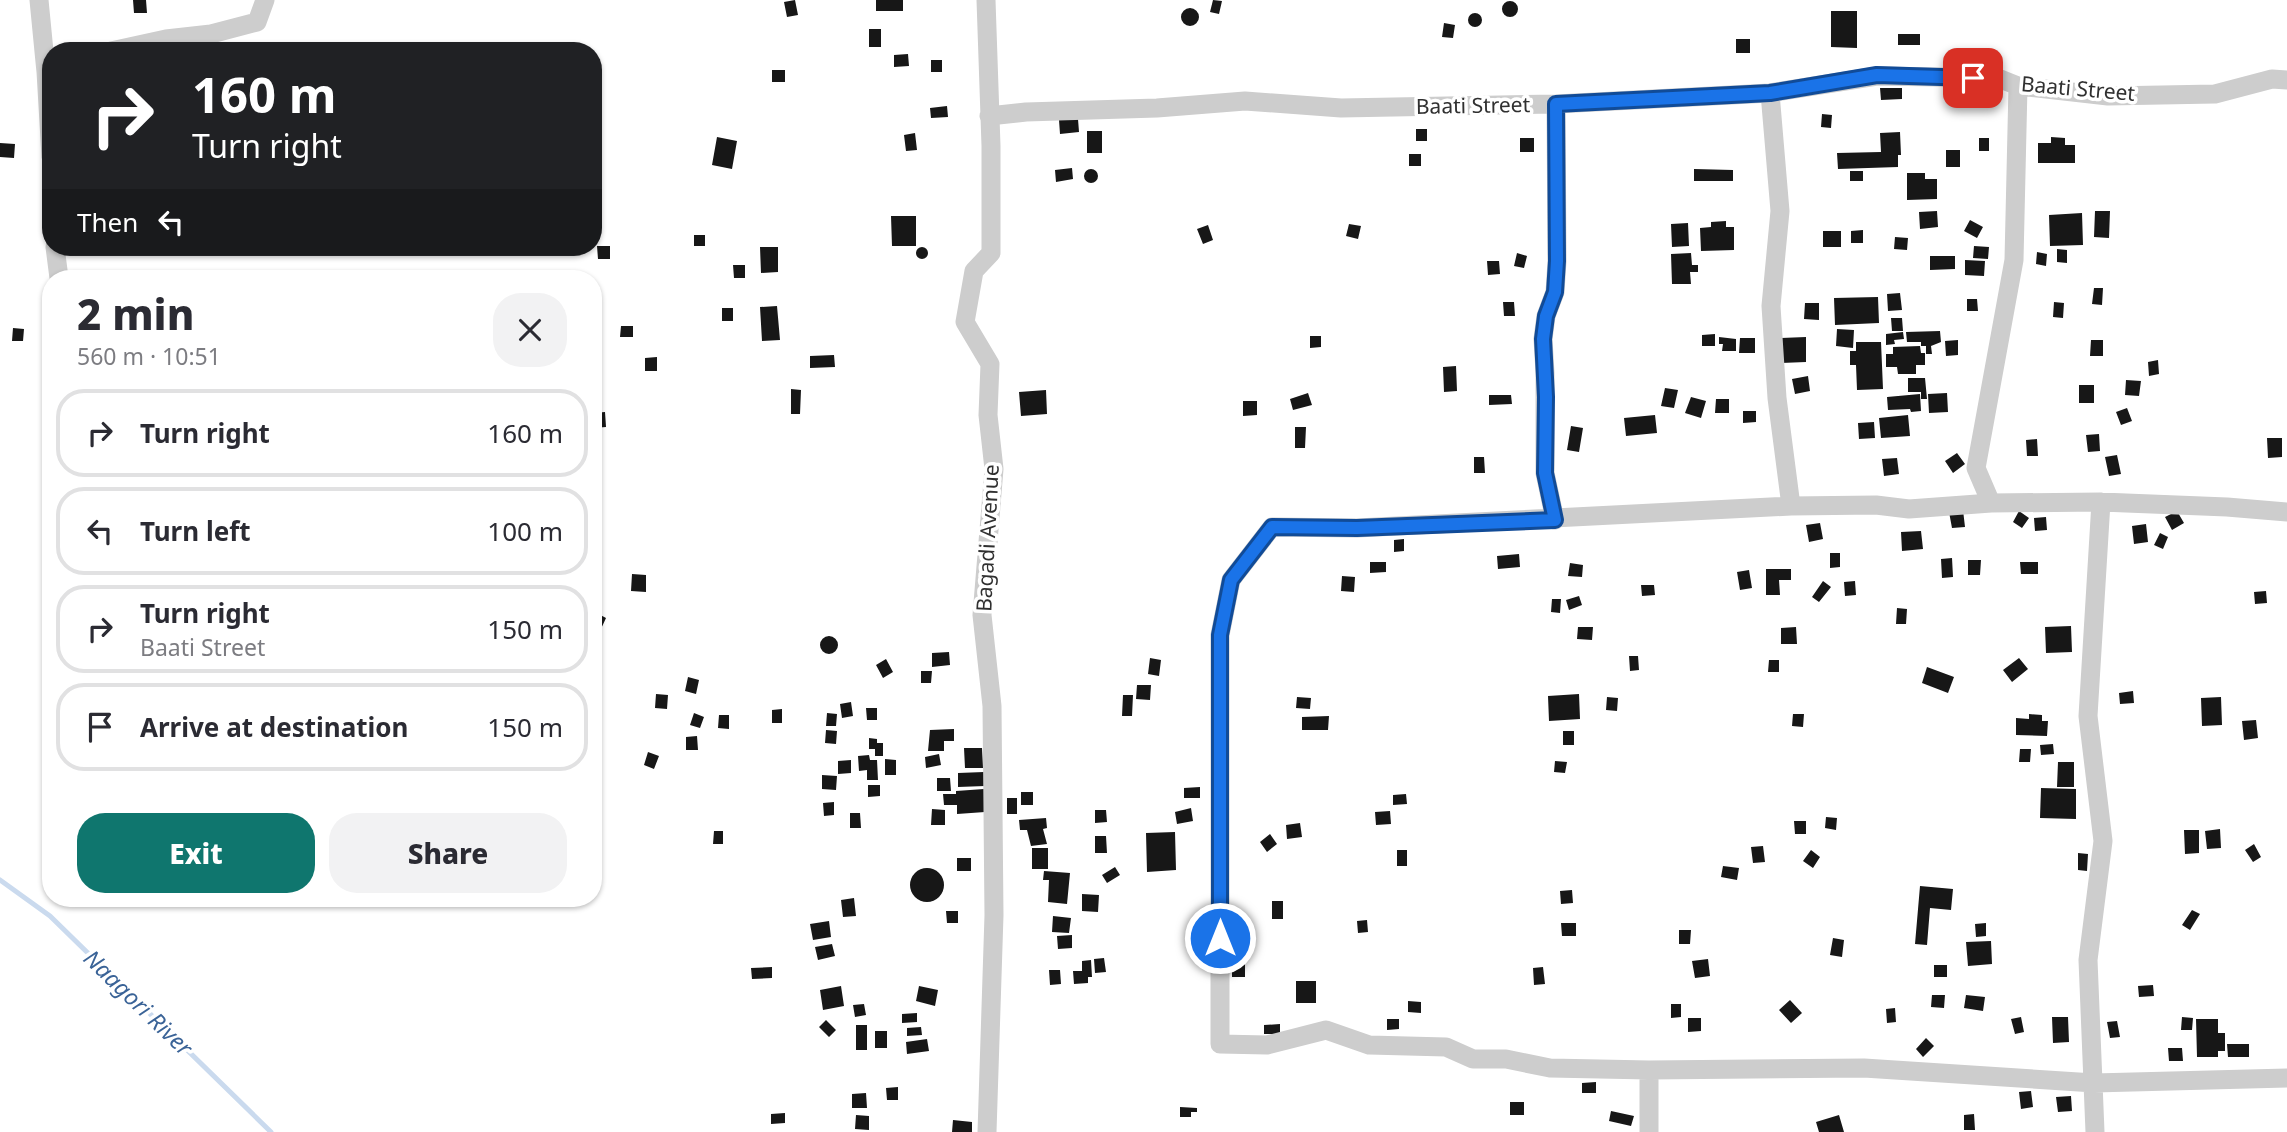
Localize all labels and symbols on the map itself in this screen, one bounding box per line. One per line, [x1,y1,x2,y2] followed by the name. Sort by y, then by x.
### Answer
[1943,48,2003,108] pin
[2020,69,2137,107] street label: Baati Street
[1416,90,1531,120] street label: Baati Street
[969,463,1005,612] street label: Bagadi Avenue
[1183,901,1257,975] position arrow
[77,942,201,1063] water label: Naagori River

